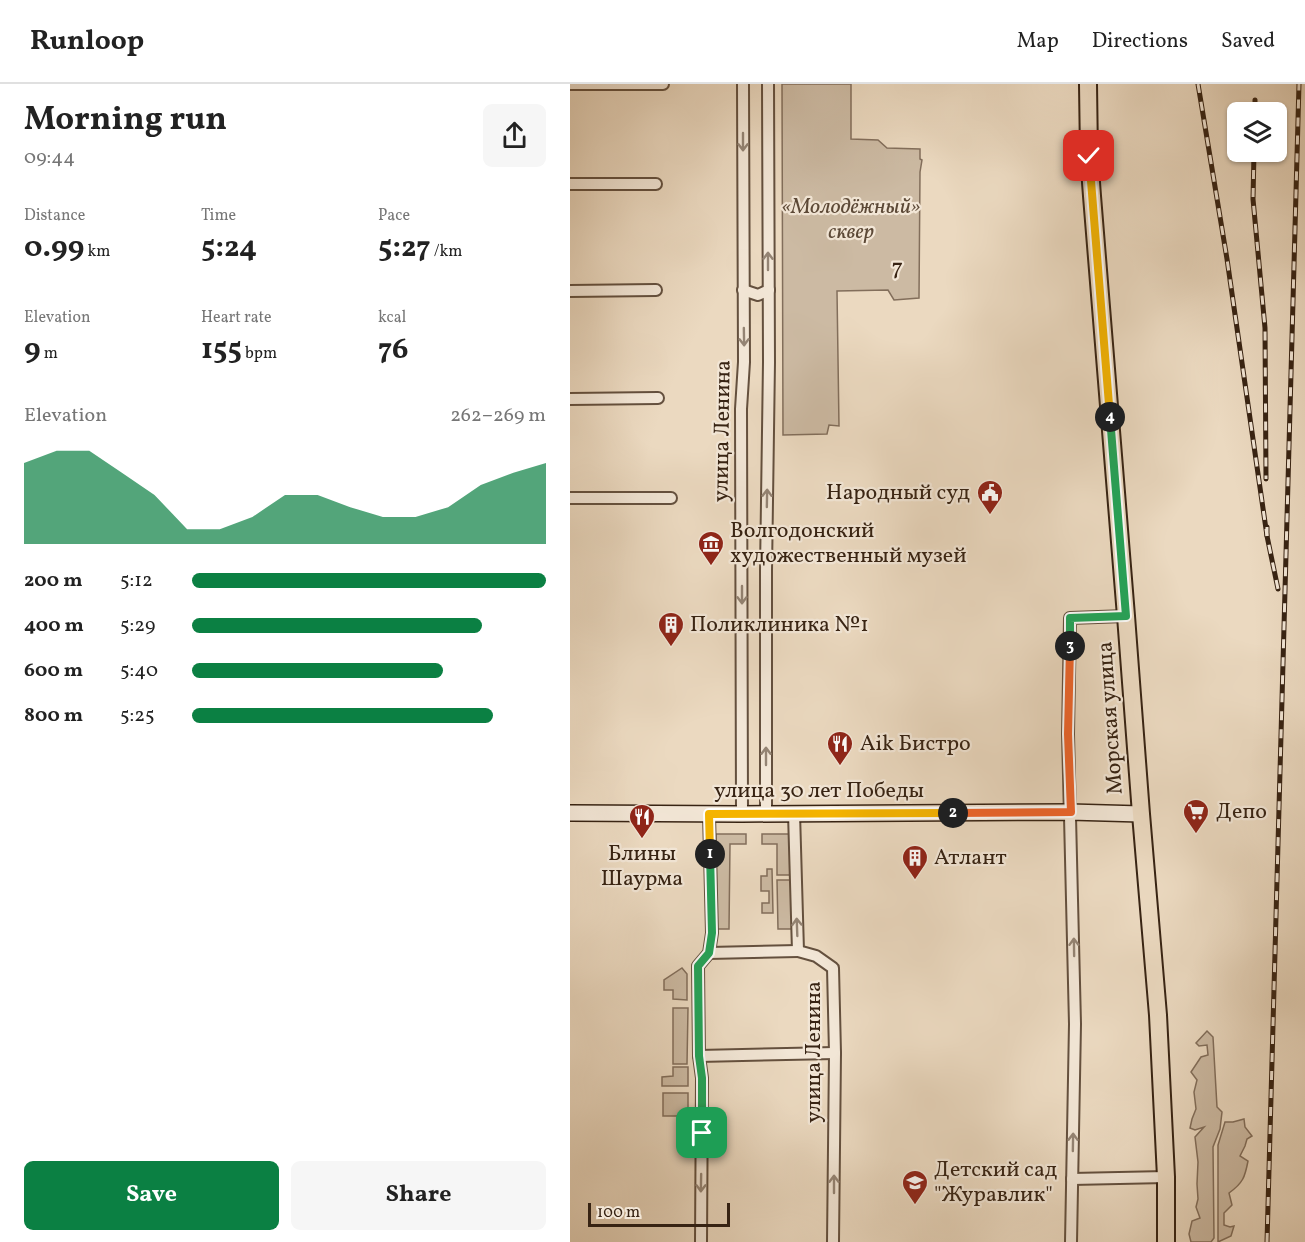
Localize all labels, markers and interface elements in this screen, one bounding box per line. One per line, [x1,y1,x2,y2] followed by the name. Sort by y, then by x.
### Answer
[30,22,144,61] text: Runloop
[1017,27,1059,56] text: Map
[1092,27,1188,56] text: Directions
[1221,27,1275,56] text: Saved
[24,98,227,144] text: Morning run
[1227,102,1287,162] map controls
[1227,102,1287,162] button: layers
[483,104,546,167] button: share
[1063,130,1114,181] pin
[737,132,749,152] one-way arrow
[1072,139,1105,172] icon: check
[24,144,75,172] text: 09:44
[781,192,921,248] park label: «Молодёжный» сквер
[24,205,85,227] text: Distance
[201,205,236,227] text: Time
[378,205,410,227] text: Pace
[24,227,84,269] text: 0.99
[201,227,257,269] text: 5:24
[378,227,431,269] text: 5:27
[84,241,110,263] text: km
[431,241,462,263] text: /km
[763,251,774,271] one-way arrow
[891,252,905,286] district label: 7
[24,307,91,329] text: Elevation
[201,307,272,329] text: Heart rate
[378,307,406,329] text: kcal
[738,327,750,347] one-way arrow
[24,329,41,371] text: 9
[201,329,242,371] text: 155
[378,329,409,371] text: 76
[41,343,58,365] text: m
[242,343,277,365] text: bpm
[706,360,740,502] street label: улица Ленина
[24,402,107,430] text: Elevation
[450,402,546,430] text: 262–269 m
[1095,402,1125,432] pin: 4
[1105,406,1115,428] text: 4
[826,478,971,509] place label: Народный суд
[975,478,1005,516] public building icon: Народный суд
[761,488,773,508] one-way arrow
[730,516,967,572] place label: Волгодонский художественный музей
[696,529,726,567] museum icon: Волгодонский художественный музей
[24,567,82,595] text: 200 m
[120,567,153,595] text: 5:12
[736,585,747,605] one-way arrow
[656,610,686,648] building icon: Поликлиника №1
[690,610,869,641] place label: Поликлиника №1
[24,612,84,640] text: 400 m
[120,612,155,640] text: 5:29
[1055,631,1085,661] pin: 3
[1066,635,1074,657] text: 3
[1090,640,1132,796] street label: Морская улица
[24,657,83,685] text: 600 m
[120,657,158,685] text: 5:40
[24,702,83,730] text: 800 m
[120,702,155,730] text: 5:25
[825,729,855,767] restaurant icon: Aik Бистро
[860,729,971,760] place label: Aik Бистро
[760,746,772,766] one-way arrow
[714,776,924,807] street label: улица 30 лет Победы
[1181,797,1211,835] supermarket icon: Депо
[1216,797,1267,828] place label: Депо
[938,798,968,828] pin: 2
[627,802,657,840] restaurant icon: Блины Шаурма
[949,802,957,824] text: 2
[601,839,683,895] place label: Блины Шаурма
[695,839,725,869] pin: 1
[707,843,713,865] text: 1
[900,843,930,881] building icon: Атлант
[934,843,1007,874] place label: Атлант
[792,918,803,938] one-way arrow
[1068,937,1080,957] one-way arrow
[799,981,830,1123] street label: улица Ленина
[676,1107,727,1158] pin
[685,1116,718,1149] icon: arrive
[1067,1132,1078,1152] one-way arrow
[934,1155,1058,1211] place label: Детский сад "Журавлик"
[24,1161,279,1230] button: Save
[291,1161,546,1230] button: Share
[900,1168,930,1206] school or university icon: Детский сад "Журавлик"
[695,1173,707,1193] one-way arrow
[828,1174,840,1194] one-way arrow
[588,1200,730,1228] scale bar
[597,1202,640,1224] text: 100 m

